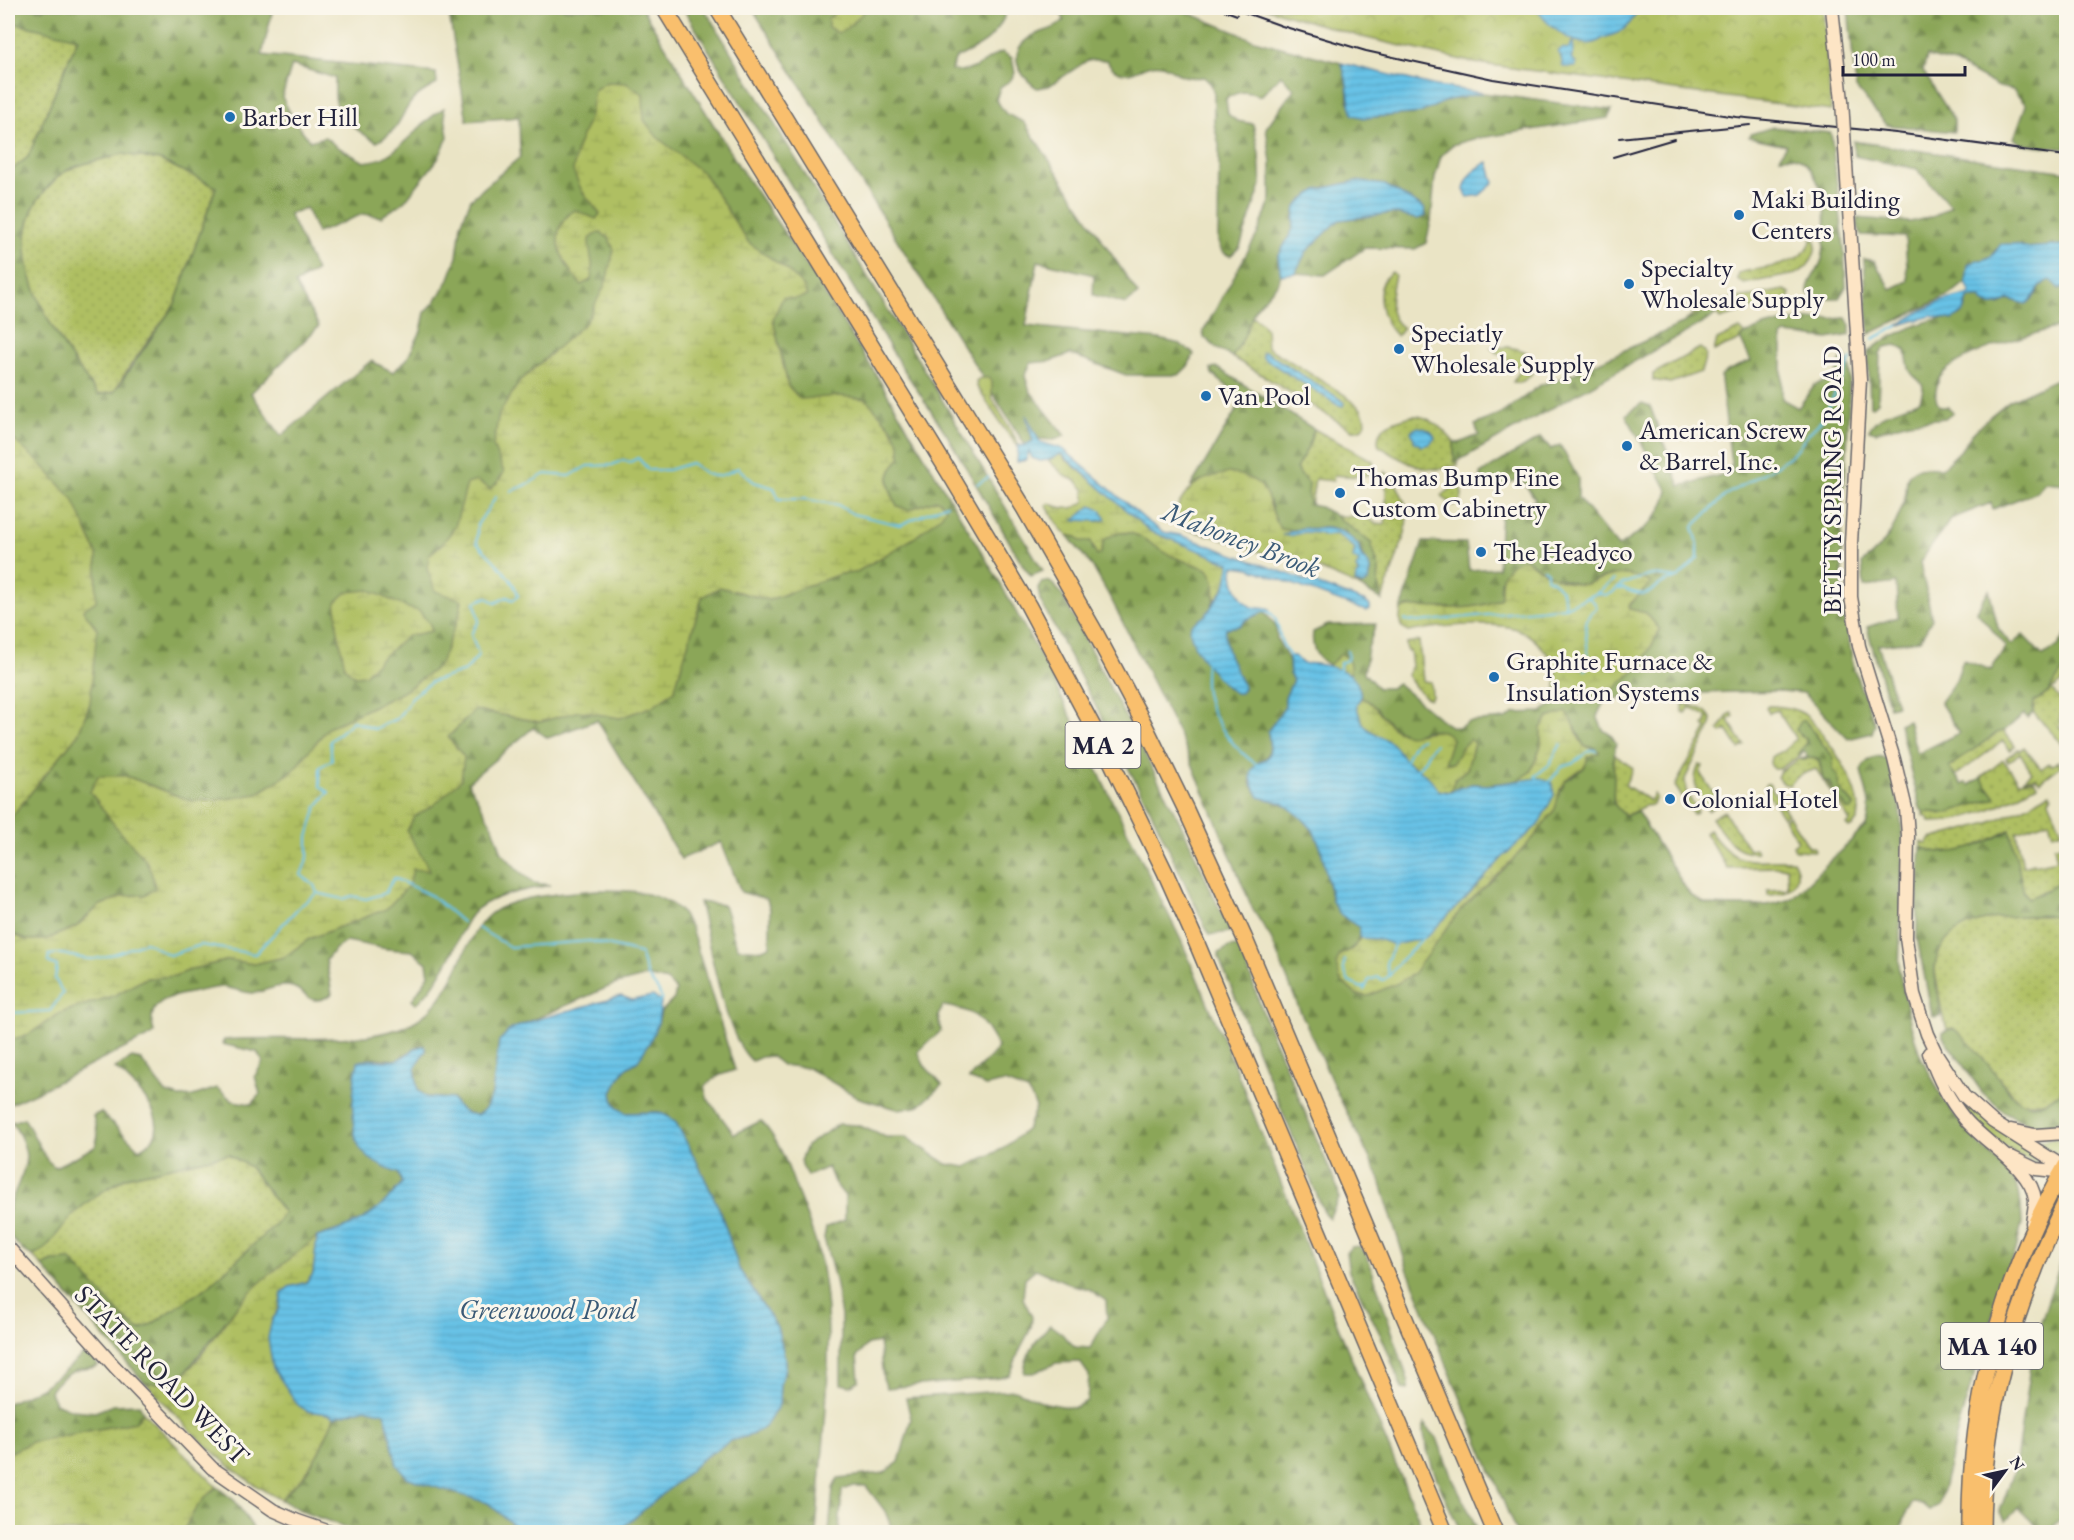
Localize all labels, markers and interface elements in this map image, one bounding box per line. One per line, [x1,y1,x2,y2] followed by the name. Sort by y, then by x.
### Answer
[1843,39,1964,77] scale bar
[1852,48,1896,71] text: 100 m
[242,99,358,134] place label: Barber Hill
[223,110,237,124] marker: Barber Hill
[1751,181,1900,247] place label: Maki Building Centers
[1732,208,1746,222] marker: Maki Building Centers
[1641,250,1824,316] place label: Specialty Wholesale Supply
[1622,277,1636,291] marker: Specialty Wholesale Supply
[1411,315,1594,381] place label: Speciatly Wholesale Supply
[1392,342,1406,356] marker: Speciatly Wholesale Supply
[1814,346,1849,614] street label: BETTY SPRING ROAD
[1218,378,1310,413] place label: Van Pool
[1199,389,1213,403] marker: Van Pool
[1638,412,1808,478] place label: American Screw & Barrel, Inc.
[1620,439,1634,453] marker: American Screw & Barrel, Inc.
[1352,459,1559,525] place label: Thomas Bump Fine Custom Cabinetry
[1333,486,1347,500] marker: Thomas Bump Fine Custom Cabinetry
[1156,492,1326,586] water label: Mahoney Brook
[1493,534,1633,569] place label: The Headyco
[1474,545,1488,559] marker: The Headyco
[1506,643,1713,709] place label: Graphite Furnace & Insulation Systems
[1487,670,1501,684] marker: Graphite Furnace & Insulation Systems
[1066,722,1140,768] road number: MA 2
[1682,781,1838,816] place label: Colonial Hotel
[1663,792,1677,806] marker: Colonial Hotel
[67,1277,258,1473] street label: STATE ROAD WEST
[459,1291,638,1327] water label: Greenwood Pond
[1941,1323,2043,1369] road number: MA 140
[1975,1441,2035,1501] north arrow
[2005,1452,2030,1474] text: N

